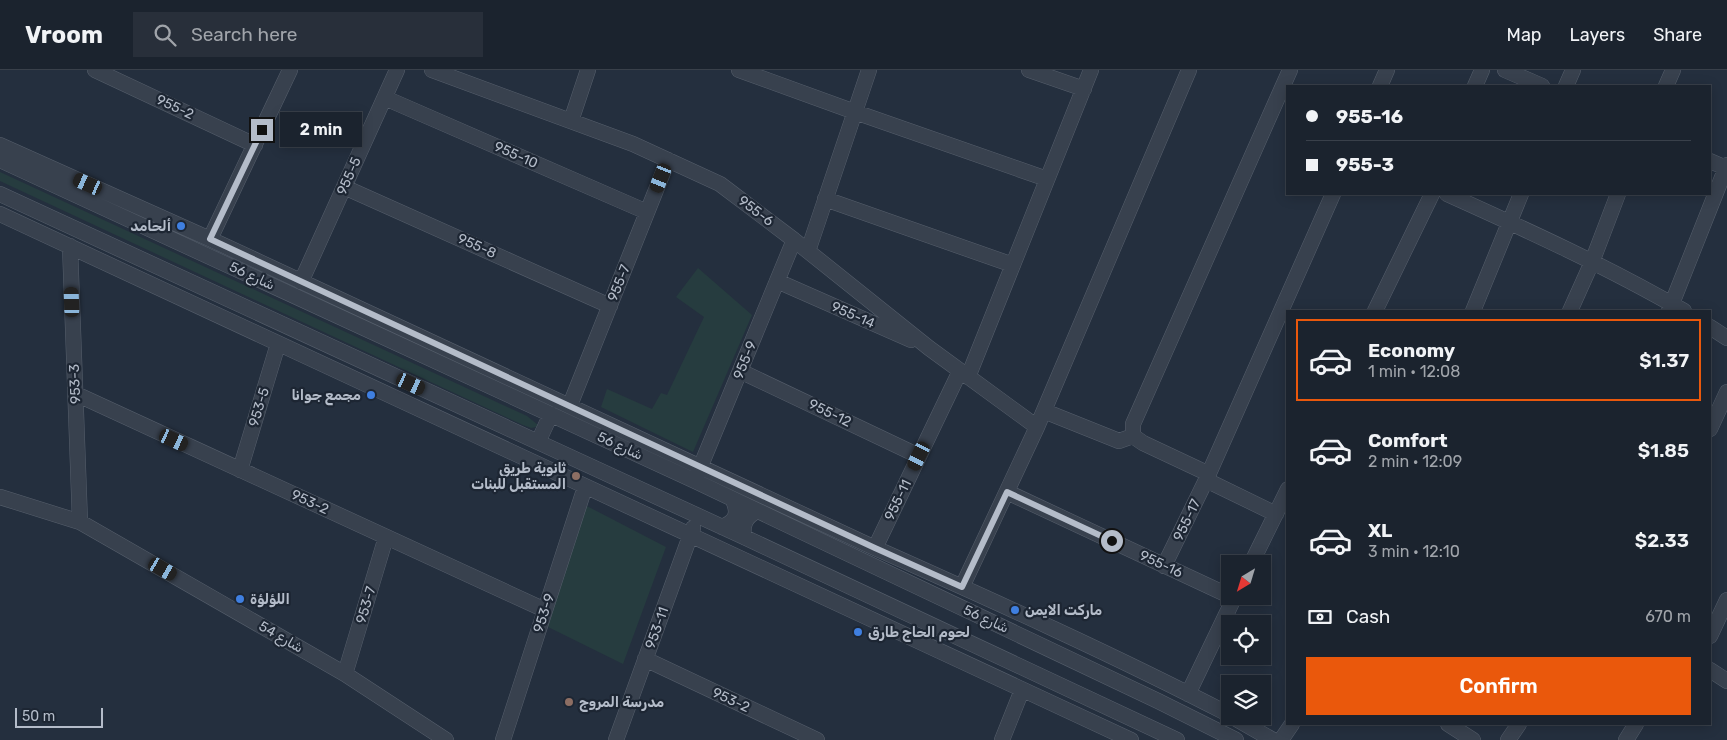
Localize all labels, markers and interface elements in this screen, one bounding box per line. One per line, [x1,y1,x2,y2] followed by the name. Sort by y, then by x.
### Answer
[133,12,483,57] search box
[25,21,103,49] text: Vroom
[151,21,179,49] icon: search
[191,23,297,46] text: Search here
[1507,24,1542,46] text: Map
[1570,24,1625,46] text: Layers
[1653,24,1702,46] text: Share
[154,91,196,123] street label: 955-2
[1336,105,1403,128] text: 955-16
[280,112,362,148] callout: 2 min
[251,119,273,141] route end
[300,120,342,139] text: 2 min
[491,138,541,172] street label: 955-10
[1336,153,1394,176] text: 955-3
[333,154,365,198] street label: 955-5
[648,161,673,195] car
[71,171,104,197] car
[735,192,777,230] street label: 955-6
[130,218,171,235] place label: ألحامد
[175,220,187,232] marker: ألحامد
[455,230,499,262] street label: 955-8
[226,258,277,296] street label: شارع 56
[604,262,634,304] street label: 955-7
[63,287,80,317] car
[829,298,878,332] street label: 955-14
[730,338,760,382] street label: 955-9
[1308,338,1353,383] icon: car
[1368,339,1455,362] text: Economy
[1639,349,1689,372] text: $1.37
[1368,362,1460,381] text: 1 min · 12:08
[66,364,84,404] street label: 953-3
[394,371,427,397] car
[245,385,273,429] street label: 953-5
[291,387,361,406] place label: مجمع جوانا
[365,389,377,401] marker: مجمع جوانا
[806,395,854,431] street label: 955-12
[157,427,190,453] car
[594,428,645,466] street label: شارع 56
[1308,428,1353,473] icon: car
[1368,429,1448,452] text: Comfort
[905,439,932,473] car
[1638,439,1689,462] text: $1.85
[1368,452,1462,471] text: 2 min · 12:09
[471,460,566,493] place label: ثانوية طريق المستقبل للبنات
[570,470,582,482] marker: ثانوية طريق المستقبل للبنات
[881,477,915,523] street label: 955-11
[289,486,331,518] street label: 953-2
[1170,496,1204,544] street label: 955-17
[1308,518,1353,563] icon: car
[1368,519,1392,542] text: XL
[1635,529,1689,552] text: $2.33
[1101,530,1123,552] route start
[1368,542,1460,561] text: 3 min · 12:10
[1137,547,1185,581] street label: 955-16
[146,555,179,583] car
[1221,555,1271,605] north arrow
[1221,555,1271,725] map controls
[352,584,380,626] street label: 953-7
[250,591,290,608] place label: اللؤلؤة
[530,591,558,635] street label: 953-9
[234,593,246,605] marker: اللؤلؤة
[960,601,1011,639] street label: شارع 56
[1025,602,1102,619] place label: ماركت الايمن
[1306,603,1334,631] icon: cash
[1009,604,1021,616] marker: ماركت الايمن
[642,605,672,651] street label: 953-11
[1346,605,1390,628] text: Cash
[1645,607,1691,626] text: 670 m
[1221,615,1271,665] button: locate
[255,618,306,658] street label: شارع 54
[868,624,970,642] place label: لحوم الحاج طارق
[852,626,864,638] marker: لحوم الحاج طارق
[1306,657,1691,715] button: Confirm
[1221,675,1271,725] button: layers
[710,684,752,716] street label: 953-2
[579,694,664,712] place label: مدرسة المروج
[563,696,575,708] marker: مدرسة المروج
[15,705,102,728] scale bar
[22,708,55,725] text: 50 m

